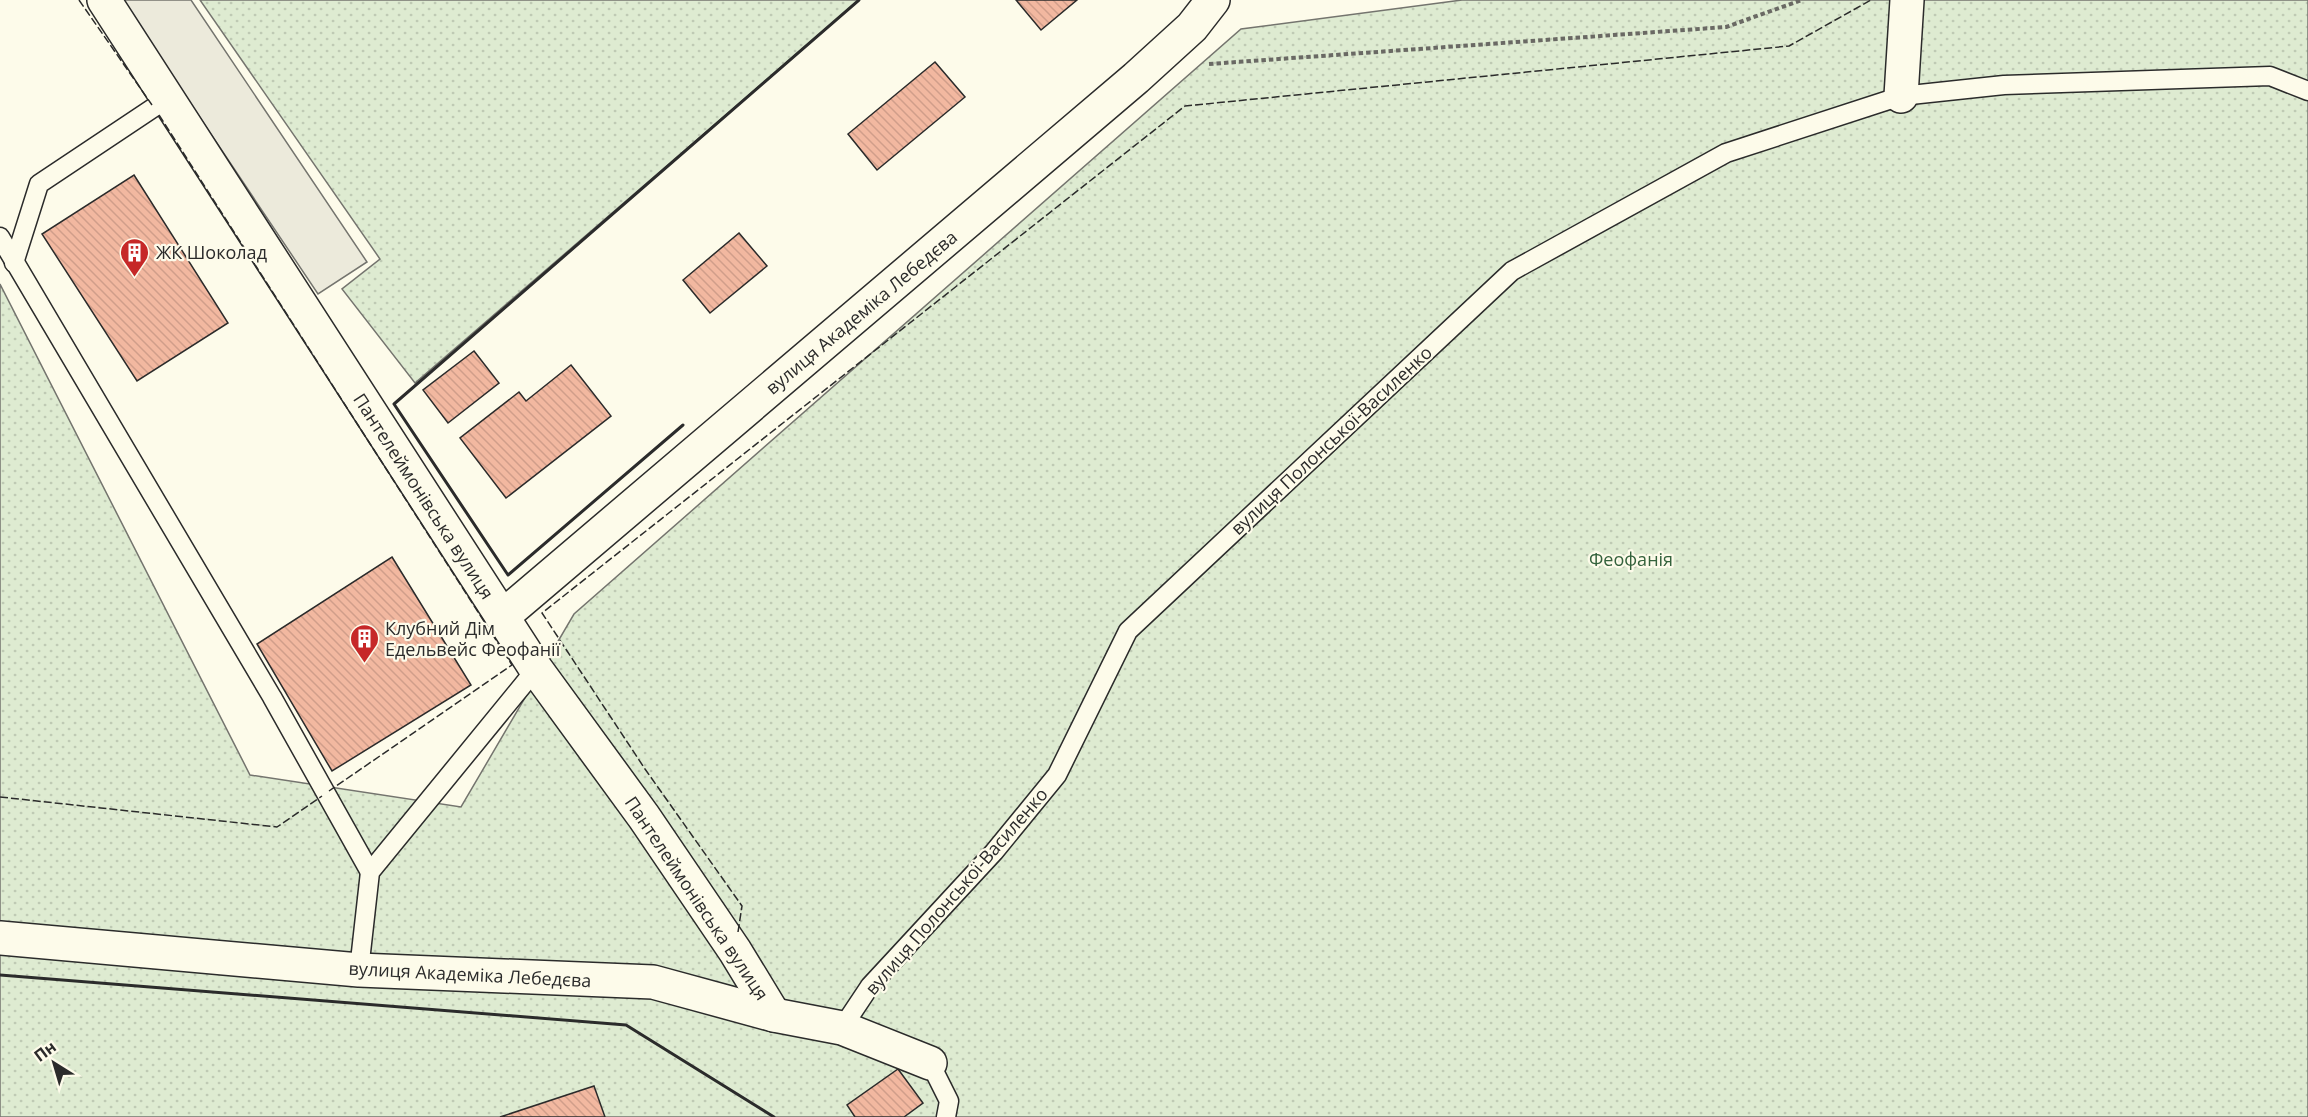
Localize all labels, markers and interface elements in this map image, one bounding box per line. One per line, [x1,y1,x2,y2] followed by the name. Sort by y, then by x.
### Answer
[760,225,962,399] street label: вулиця Академіка Лебедєва
[119,236,151,278] building icon: ЖК Шоколад
[156,240,267,264] place label: ЖК Шоколад
[1225,340,1437,540] street label: вулиця Полонської-Василенко
[348,388,500,604] street label: Пантелеймонівська вулиця
[1589,547,1673,571] park label: Феофанія
[385,616,561,661] place label: Клубний Дім Едельвейс Феофанії
[348,622,380,664] building icon: Клубний Дім Едельвейс Феофанії
[859,782,1053,1000] street label: вулиця Полонської-Василенко
[620,791,774,1005] street label: Пантелеймонівська вулиця
[348,956,592,992] street label: вулиця Академіка Лебедєва
[24,1033,84,1093] north arrow
[29,1035,61,1067] text: Пн

